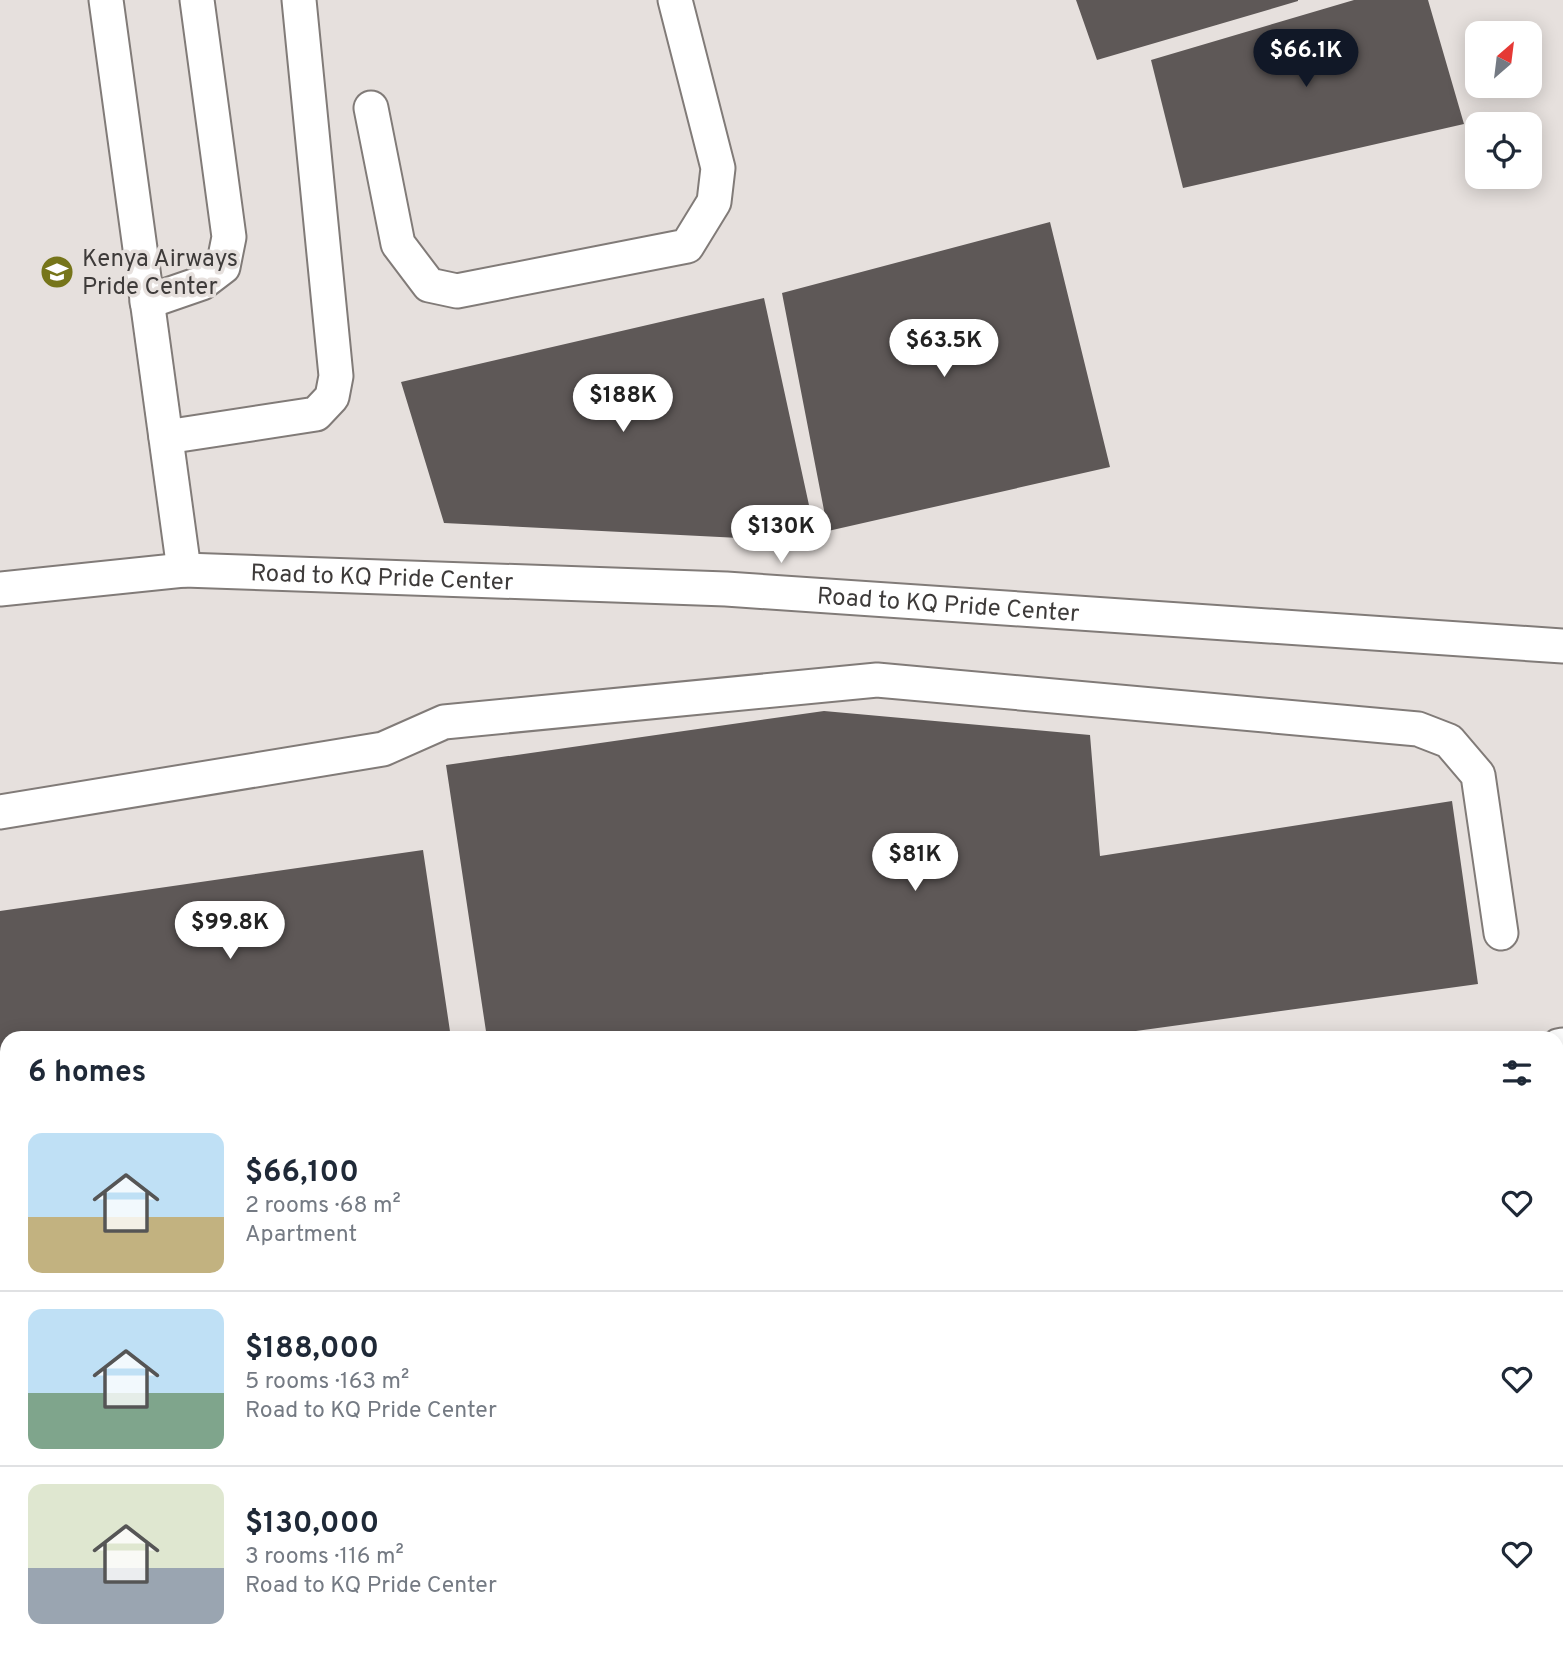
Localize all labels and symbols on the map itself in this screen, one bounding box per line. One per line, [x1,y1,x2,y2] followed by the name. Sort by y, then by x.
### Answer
[1465,21,1542,98] north arrow
[1249,29,1363,89] pin: $66.1K
[82,245,238,303] place label: Kenya Airways Pride Center
[38,253,76,291] school or university icon: Kenya Airways Pride Center
[887,320,1001,379] pin: $63.5K
[574,374,672,434] pin: $188K
[732,505,830,565] pin: $130K
[250,559,514,599] street label: Road to KQ Pride Center
[816,582,1080,630] street label: Road to KQ Pride Center
[874,834,956,893] pin: $81K
[173,902,287,961] pin: $99.8K

